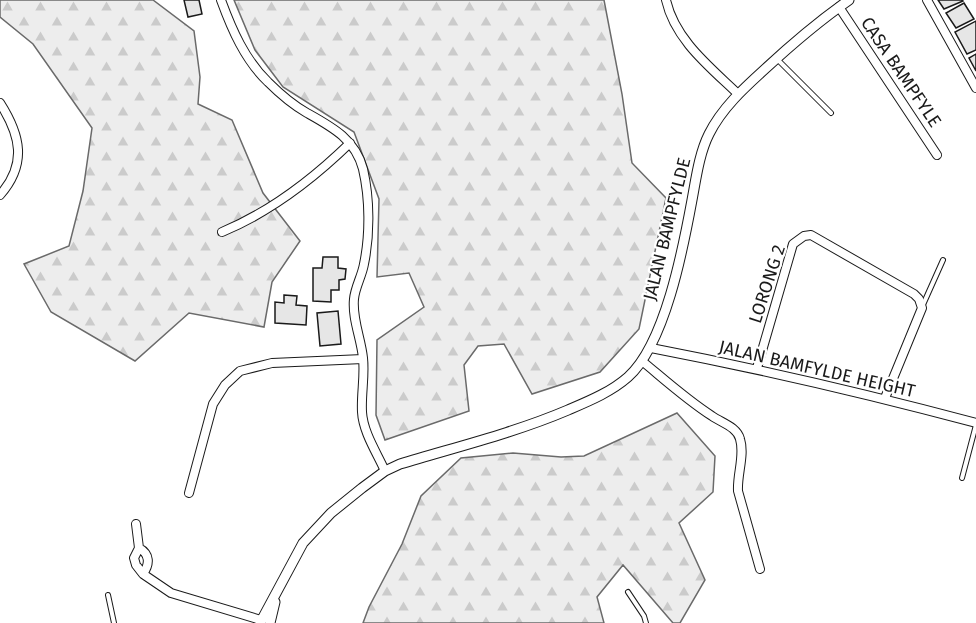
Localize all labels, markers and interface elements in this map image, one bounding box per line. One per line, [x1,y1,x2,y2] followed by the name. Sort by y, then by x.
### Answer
[856,13,946,131] street label: CASA BAMPFYLE
[639,155,695,303] street label: JALAN BAMPFYLDE
[744,242,790,326] street label: LORONG 2
[717,336,918,402] street label: JALAN BAMFYLDE HEIGHT

